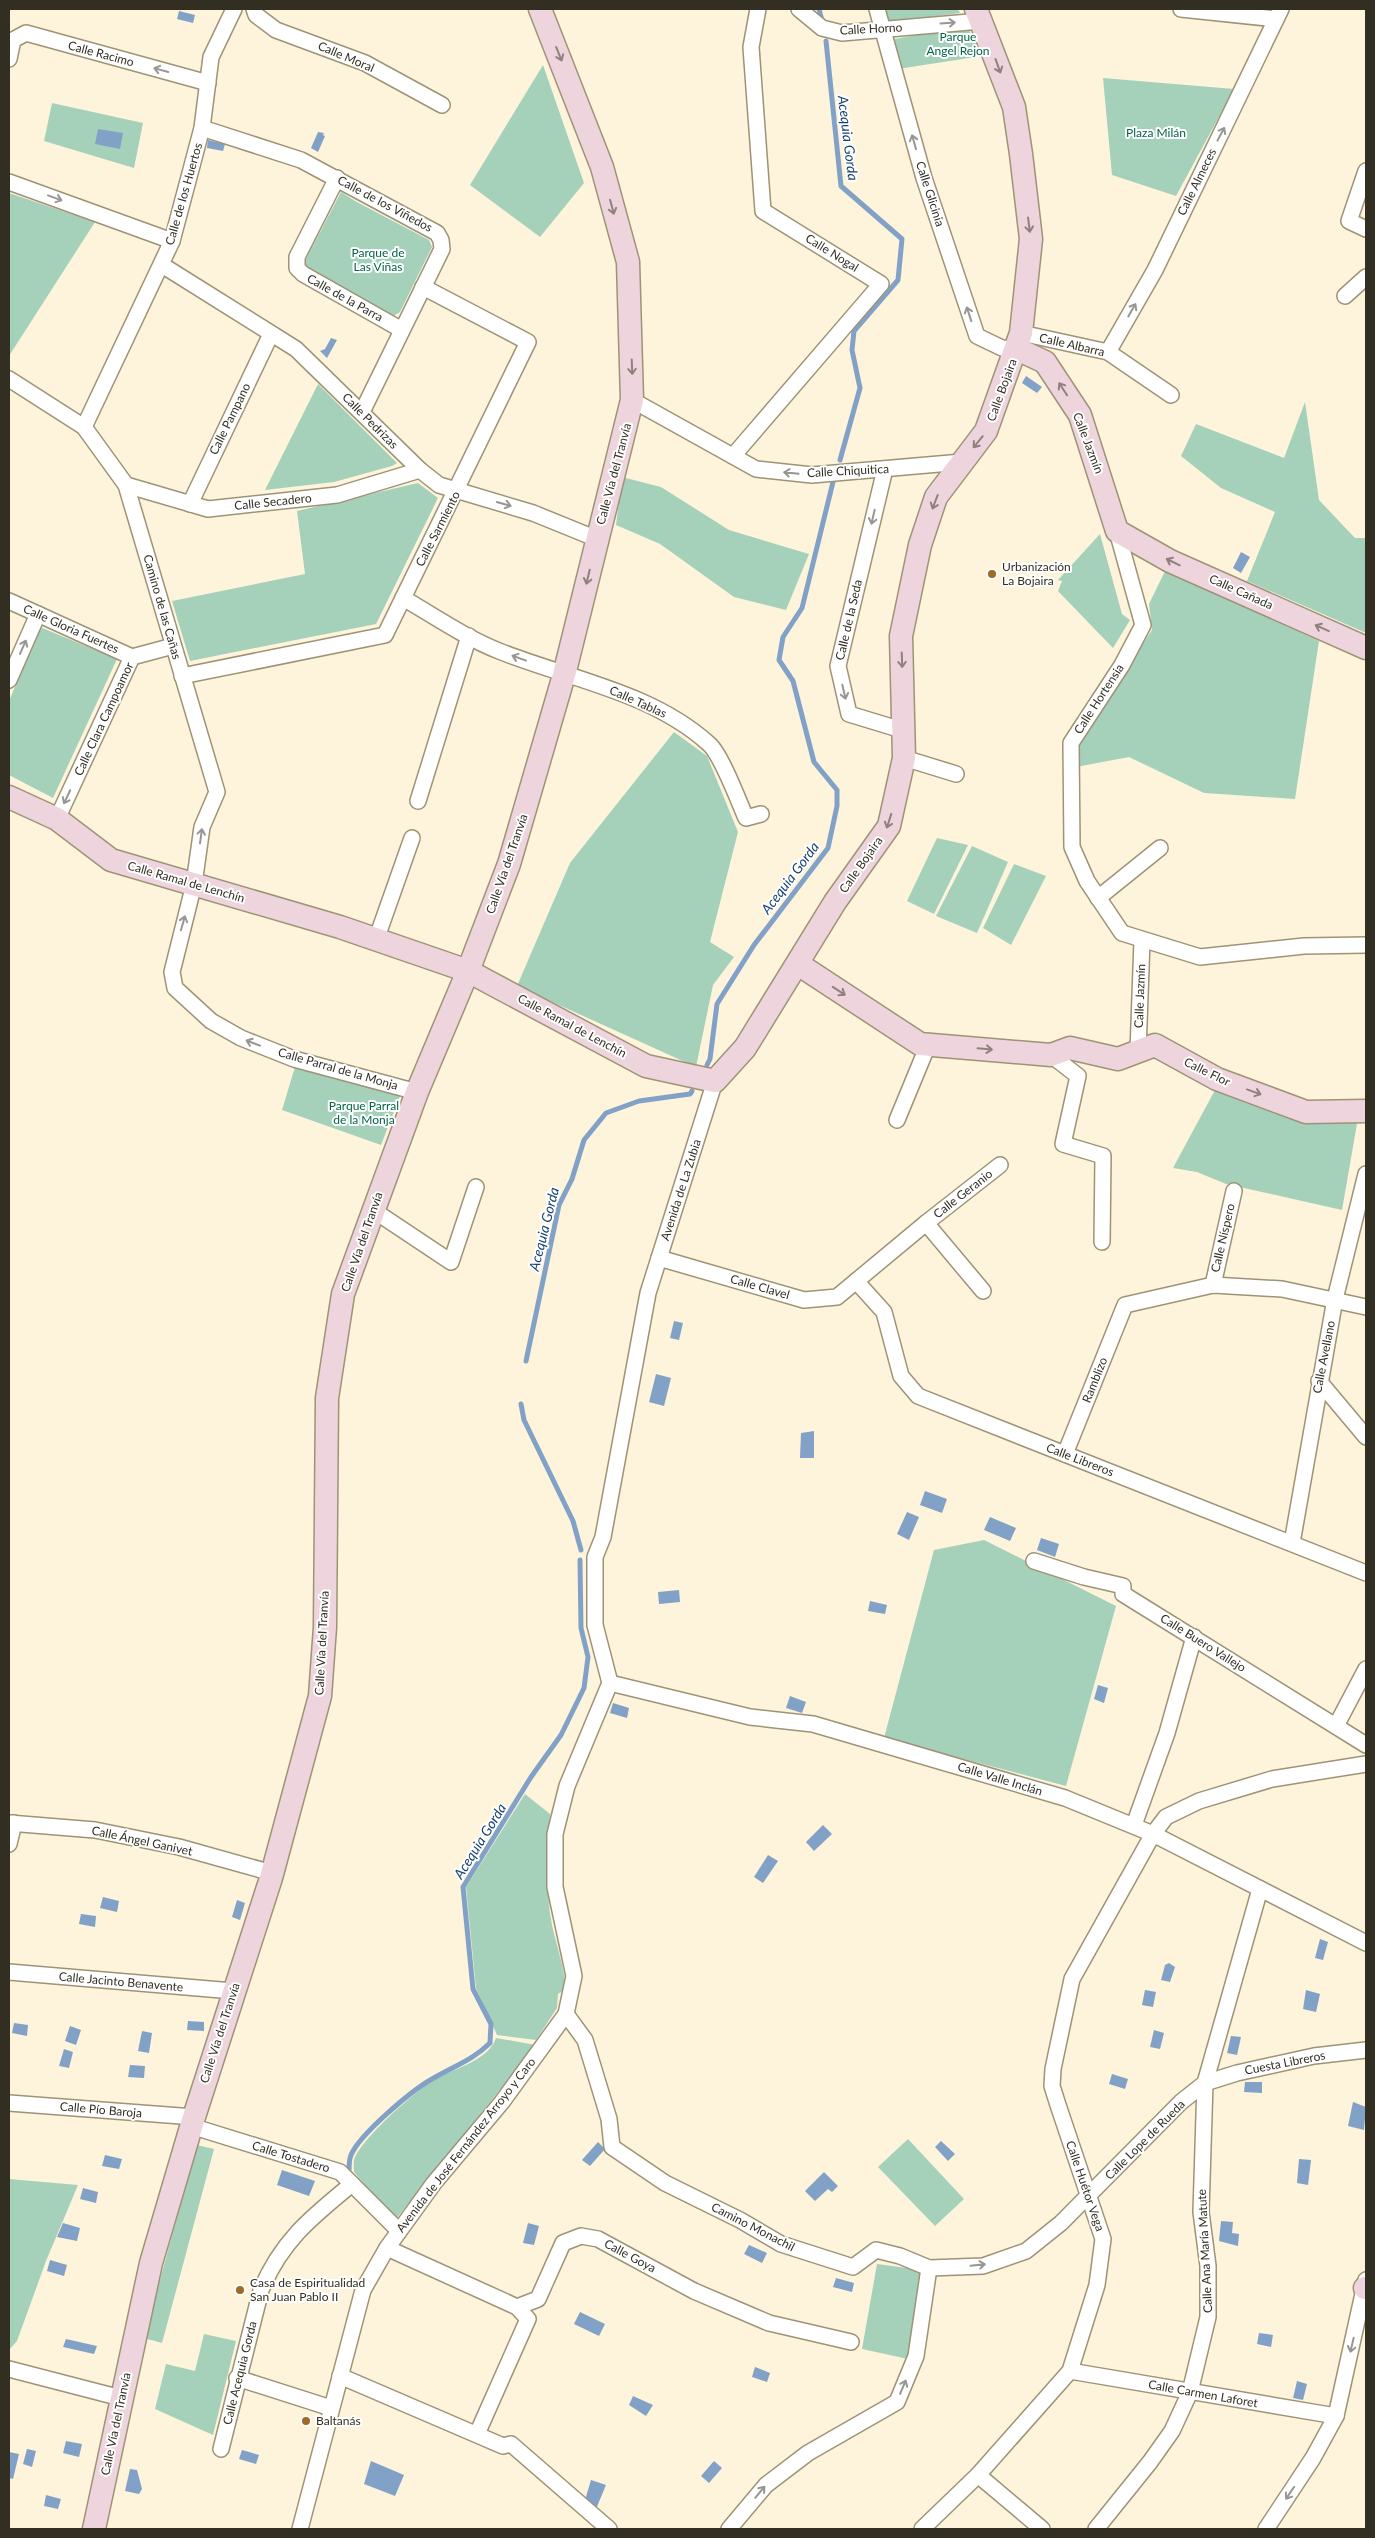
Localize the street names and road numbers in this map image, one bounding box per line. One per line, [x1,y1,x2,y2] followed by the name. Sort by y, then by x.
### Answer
[839,19,903,38] street label: Calle Horno
[66,38,136,70] street label: Calle Racimo
[316,38,377,75] street label: Calle Moral
[162,141,205,247] street label: Calle de los Huertos
[1174,146,1219,218] street label: Calle Almeces
[913,159,948,228] street label: Calle Glicinia
[335,172,435,235] street label: Calle de los Viñedos
[803,230,862,275] street label: Calle Nogal
[305,270,386,325] street label: Calle de la Parra
[1038,330,1106,359] street label: Calle Albarra
[983,356,1020,423] street label: Calle Bojaira
[206,380,253,457] street label: Calle Pampano
[339,390,401,452] street label: Calle Pedrizas
[1070,410,1107,476] street label: Calle Jazmín
[593,421,634,526] street label: Calle Vía del Tranvía
[807,461,889,480] street label: Calle Chiquitica
[412,488,463,569] street label: Calle Sarmiento
[234,490,312,513] street label: Calle Secadero
[140,553,185,661] street label: Camino de las Cañas
[1207,571,1276,612] street label: Calle Cañada
[832,578,865,662] street label: Calle de la Seda
[21,601,121,656] street label: Calle Gloria Fuertes
[71,659,137,778] street label: Calle Clara Campoamor
[1070,661,1127,737] street label: Calle Hortensia
[607,682,669,721] street label: Calle Tablas
[482,812,531,916] street label: Calle Vía del Tranvía
[836,834,886,896] street label: Calle Bojaira
[126,858,246,905] street label: Calle Ramal de Lenchín
[1131,964,1148,1028] street label: Calle Jazmín
[515,991,629,1061] street label: Calle Ramal de Lenchín
[277,1044,400,1093] street label: Calle Parral de la Monja
[1182,1054,1233,1089] street label: Calle Flor
[657,1137,704,1243] street label: Avenida de La Zubia
[930,1166,995,1221] street label: Calle Geranio
[337,1190,386,1294] street label: Calle Vía del Tranvía
[1207,1202,1238,1274] street label: Calle Níspero
[729,1271,791,1302] street label: Calle Clavel
[1309,1319,1338,1395] street label: Calle Avellano
[1079,1355,1111,1405] street label: Ramblizo
[1044,1440,1116,1479] street label: Calle Libreros
[311,1590,332,1696] street label: Calle Vía del Tranvía
[1158,1610,1249,1675] street label: Calle Buero Vallejo
[956,1758,1044,1799] street label: Calle Valle Inclán
[90,1822,195,1859] street label: Calle Ángel Ganivet
[58,1969,184,1994] street label: Calle Jacinto Benavente
[196,1981,243,2085] street label: Calle Vía del Tranvía
[1243,2047,1326,2078] street label: Cuesta Libreros
[393,2054,539,2235] street label: Avenida de José Fernández Arroyo y Caro
[1102,2097,1188,2183] street label: Calle Lope de Rueda
[59,2098,143,2121] street label: Calle Pío Baroja
[250,2138,332,2176] street label: Calle Tostadero
[1063,2139,1108,2233] street label: Calle Huétor Vega
[1194,2189,1215,2313] street label: Calle Ana María Matute
[709,2199,798,2254] street label: Camino Monachil
[602,2236,659,2275] street label: Calle Goya
[219,2320,260,2426] street label: Calle Acequia Gorda
[97,2371,134,2477] street label: Calle Vía del Tranvía
[1147,2376,1260,2411] street label: Calle Carmen Laforet

